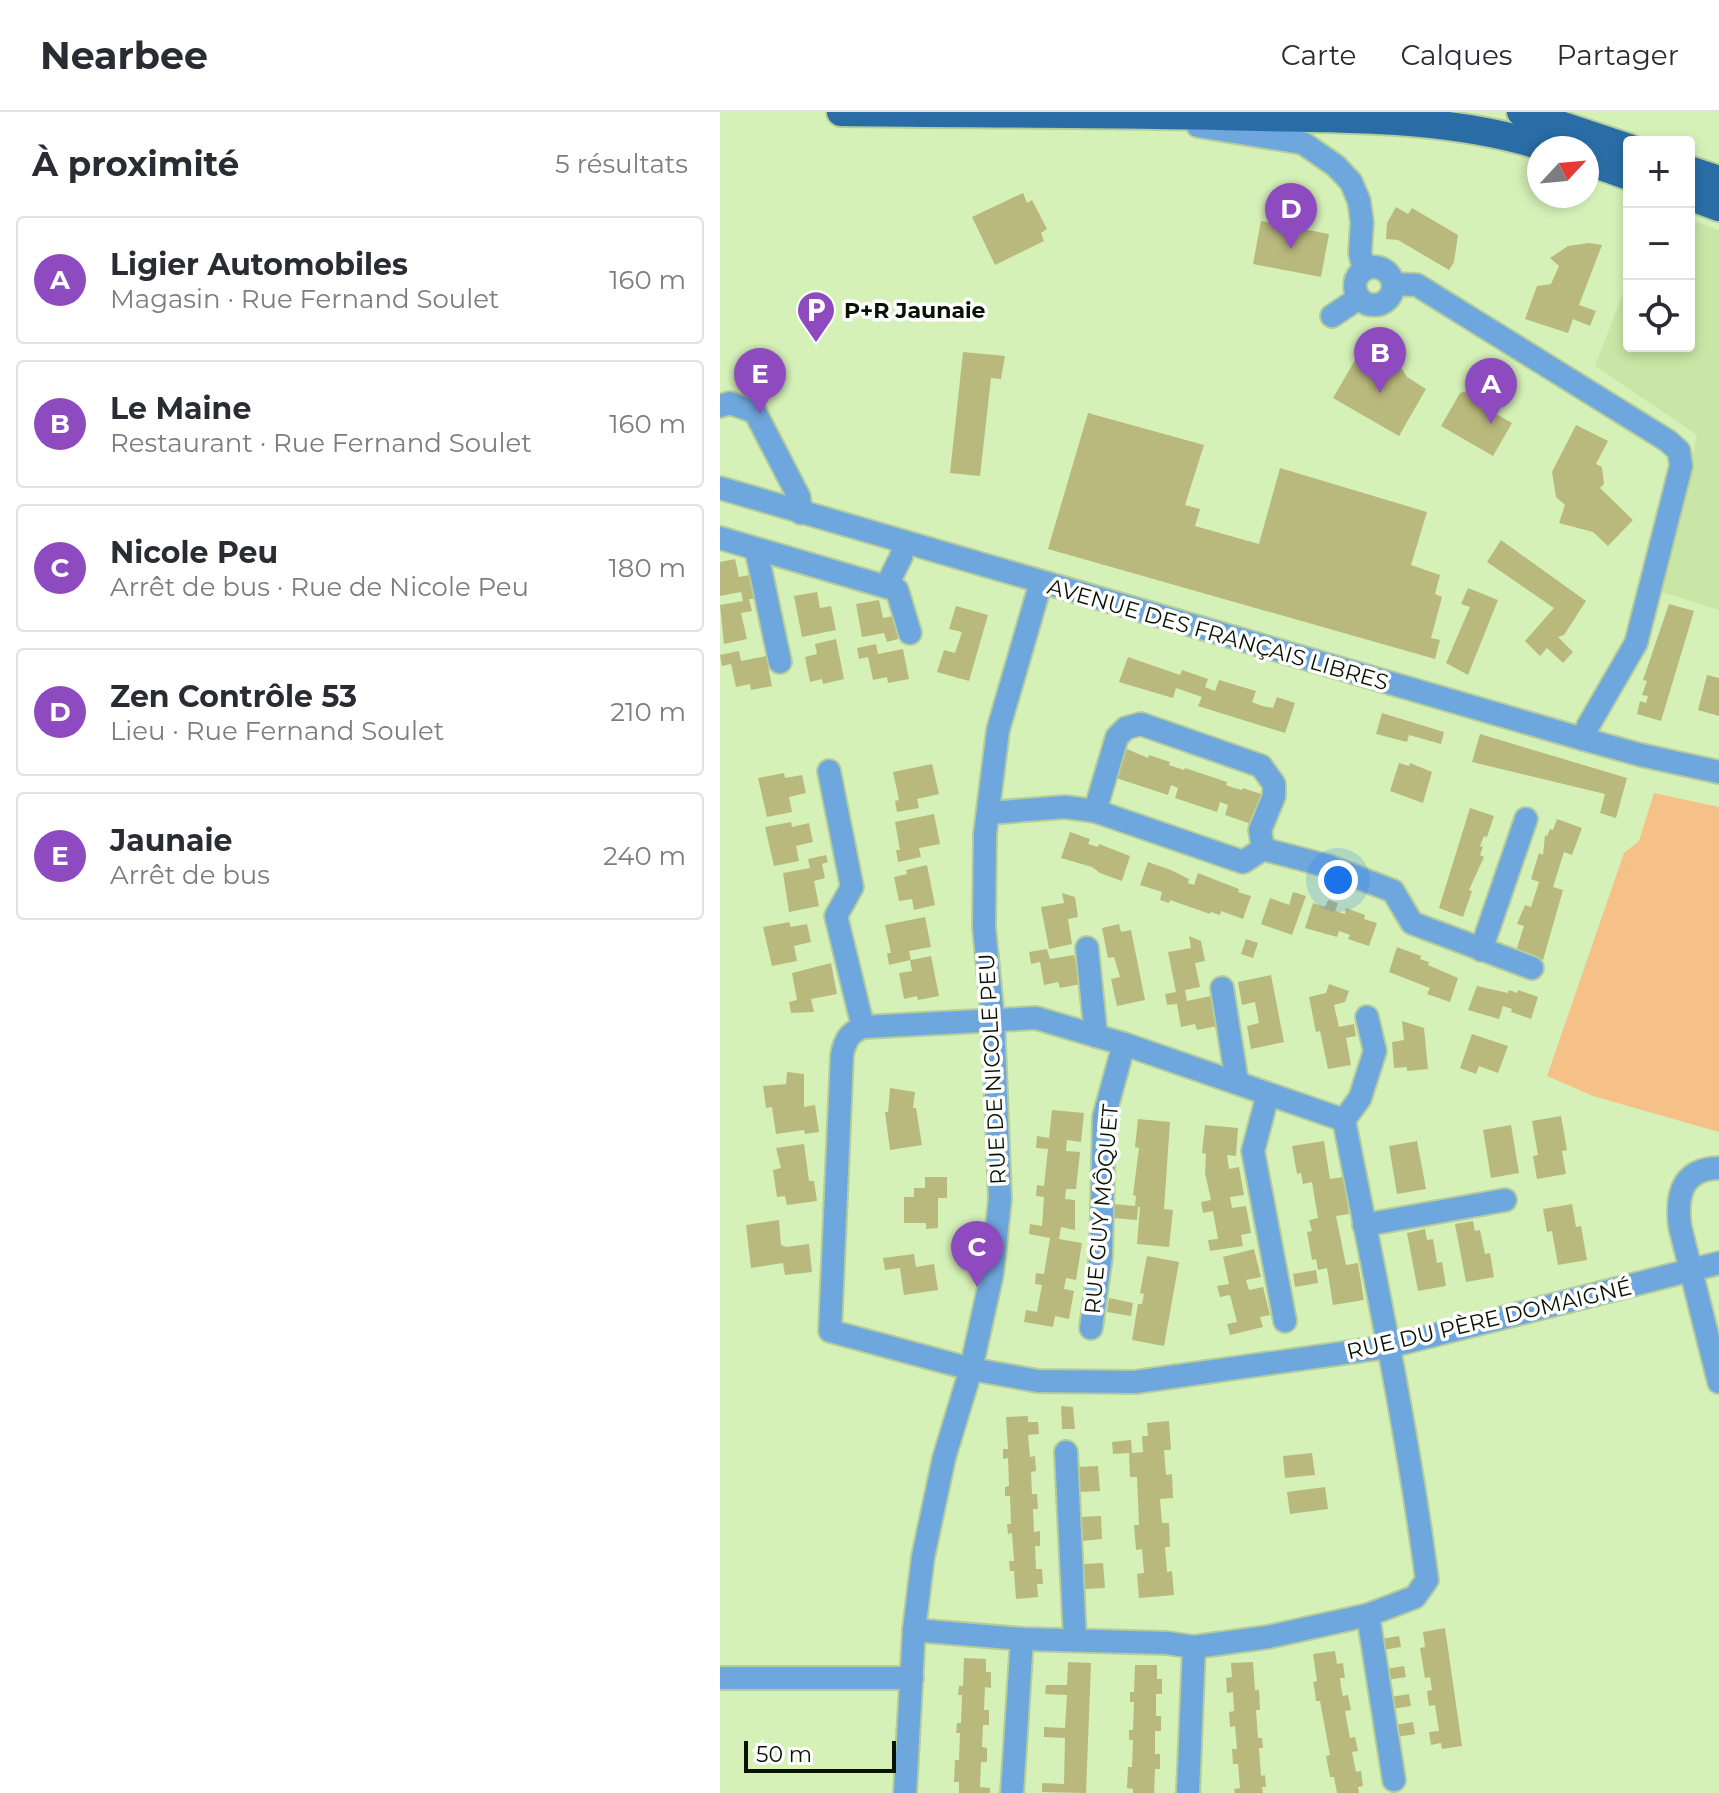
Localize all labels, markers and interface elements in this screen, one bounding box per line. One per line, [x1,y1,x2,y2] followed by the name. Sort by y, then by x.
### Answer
[40,32,208,79] text: Nearbee
[1281,38,1356,72] text: Carte
[1400,38,1512,72] text: Calques
[1556,38,1679,72] text: Partager
[1527,136,1599,208] north arrow
[1623,136,1695,352] map controls
[1623,136,1695,208] button: +
[32,143,239,185] text: À proximité
[555,148,688,180] text: 5 résultats
[1265,183,1317,249] pin: D
[1623,208,1695,280] button: −
[110,246,408,283] text: Ligier Automobiles
[50,264,70,296] text: A
[609,264,686,296] text: 160 m
[1623,280,1695,352] button: locate
[110,283,499,315] text: Magasin · Rue Fernand Soulet
[795,289,837,344] parking icon: P+R Jaunaie
[844,297,986,324] place label: P+R Jaunaie
[1354,327,1406,393] pin: B
[734,348,786,414] pin: E
[1465,358,1517,424] pin: A
[110,390,251,427] text: Le Maine
[50,408,70,440] text: B
[609,408,686,440] text: 160 m
[110,427,532,459] text: Restaurant · Rue Fernand Soulet
[110,534,278,571] text: Nicole Peu
[51,552,69,584] text: C
[608,552,686,584] text: 180 m
[110,571,529,603] text: Arrêt de bus · Rue de Nicole Peu
[1044,573,1391,696] street label: AVENUE DES FRANÇAIS LIBRES
[110,678,357,715] text: Zen Contrôle 53
[49,696,71,728] text: D
[610,696,686,728] text: 210 m
[110,715,444,747] text: Lieu · Rue Fernand Soulet
[110,822,233,859] text: Jaunaie
[51,840,69,872] text: E
[603,840,686,872] text: 240 m
[110,859,270,891] text: Arrêt de bus
[1318,860,1358,900] your location
[973,953,1012,1185] street label: RUE DE NICOLE PEU
[1079,1103,1124,1315] street label: RUE GUY MÔQUET
[951,1221,1003,1287] pin: C
[1344,1274,1634,1365] street label: RUE DU PÈRE DOMAIGNÉ
[744,1737,896,1773] scale bar
[756,1741,812,1768] text: 50 m

